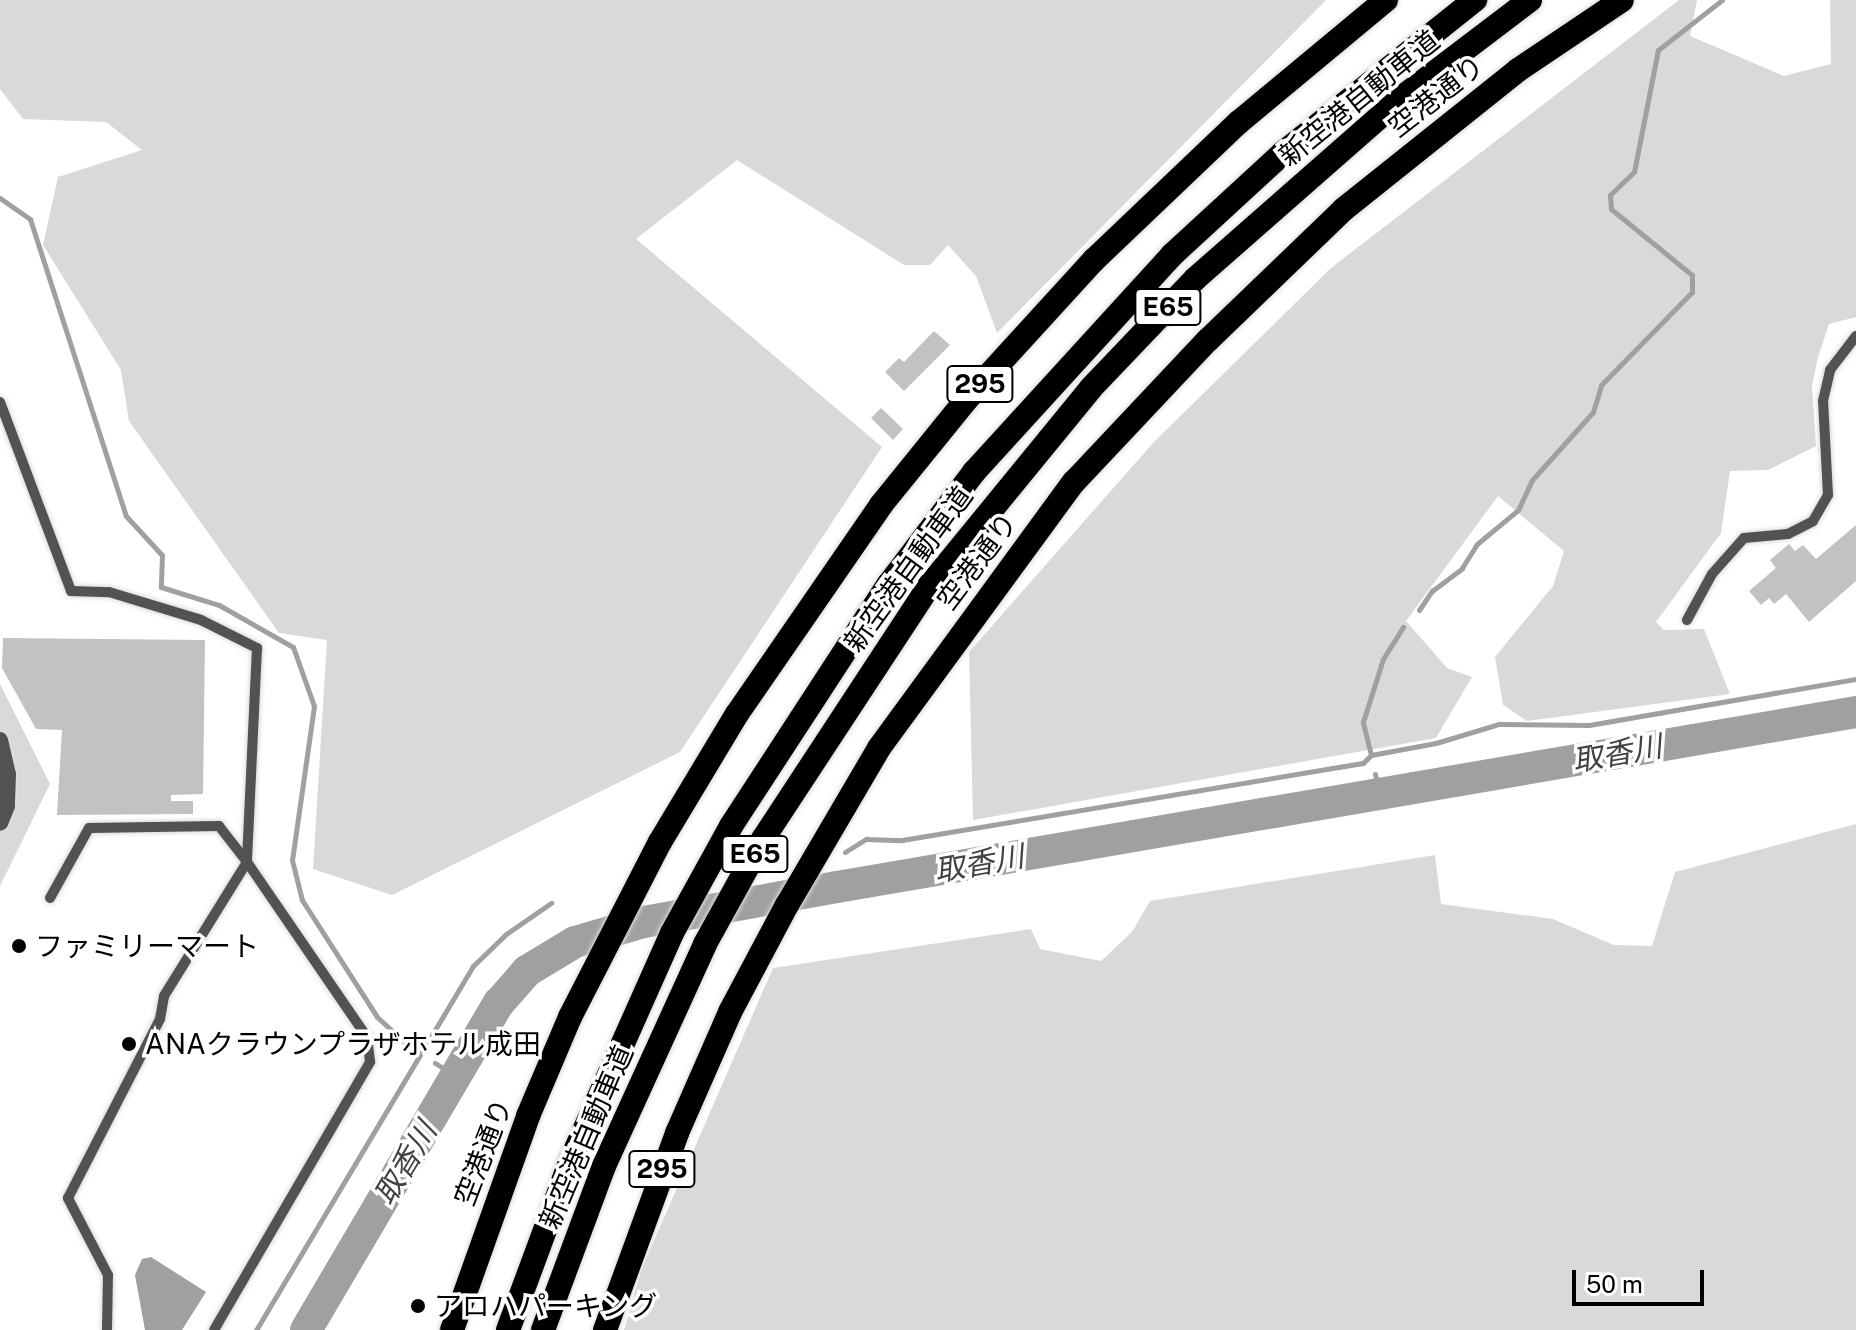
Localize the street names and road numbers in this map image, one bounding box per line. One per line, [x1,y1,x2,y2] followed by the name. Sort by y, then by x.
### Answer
[1272,23,1446,173] street label: 新空港自動車道
[1382,48,1490,144] street label: 空港通り
[1134,285,1202,329] road number: E65
[946,362,1014,406] road number: 295
[837,480,979,658] street label: 新空港自動車道
[930,506,1024,616] street label: 空港通り
[721,832,789,876] road number: E65
[532,1040,640,1234] street label: 新空港自動車道
[447,1094,519,1210] street label: 空港通り
[628,1147,696,1191] road number: 295

